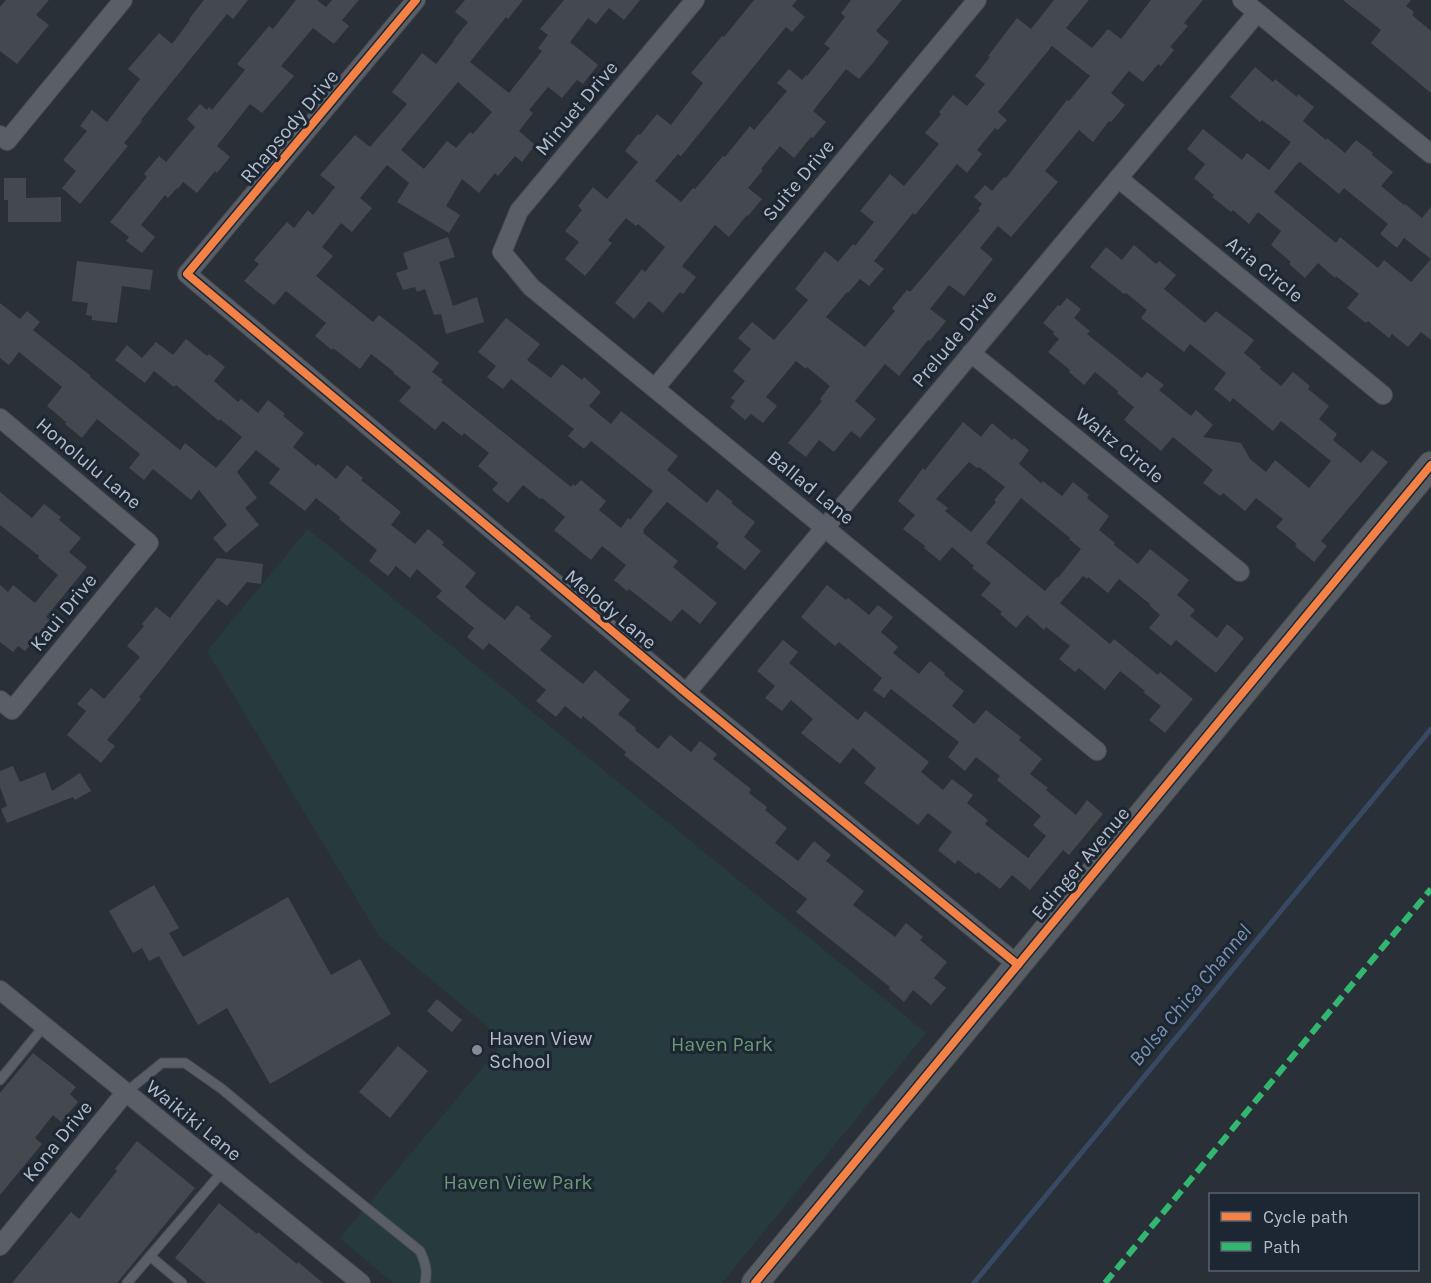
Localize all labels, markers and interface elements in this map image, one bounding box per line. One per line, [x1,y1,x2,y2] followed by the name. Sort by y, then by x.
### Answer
[530,56,623,160] street label: Minuet Drive
[235,65,344,188] street label: Rhapsody Drive
[758,135,839,226] street label: Suite Drive
[1222,231,1308,307] street label: Aria Circle
[907,285,1002,392] street label: Prelude Drive
[1071,403,1169,488] street label: Waltz Circle
[31,413,146,514] street label: Honolulu Lane
[763,445,859,529] street label: Ballad Lane
[560,564,661,654] street label: Melody Lane
[25,569,101,656] street label: Kaui Drive
[1026,802,1134,925] street label: Edinger Avenue
[1124,919,1256,1071] water label: Bolsa Chica Channel
[489,1027,593,1073] place label: Haven View School
[671,1033,773,1056] park label: Haven Park
[470,1043,484,1057] marker: Haven View School
[141,1075,246,1166] street label: Waikiki Lane
[18,1096,97,1186] street label: Kona Drive
[444,1171,592,1194] park label: Haven View Park
[1209,1193,1419,1271] legend
[1263,1206,1348,1228] text: Cycle path
[1263,1236,1301,1258] text: Path

